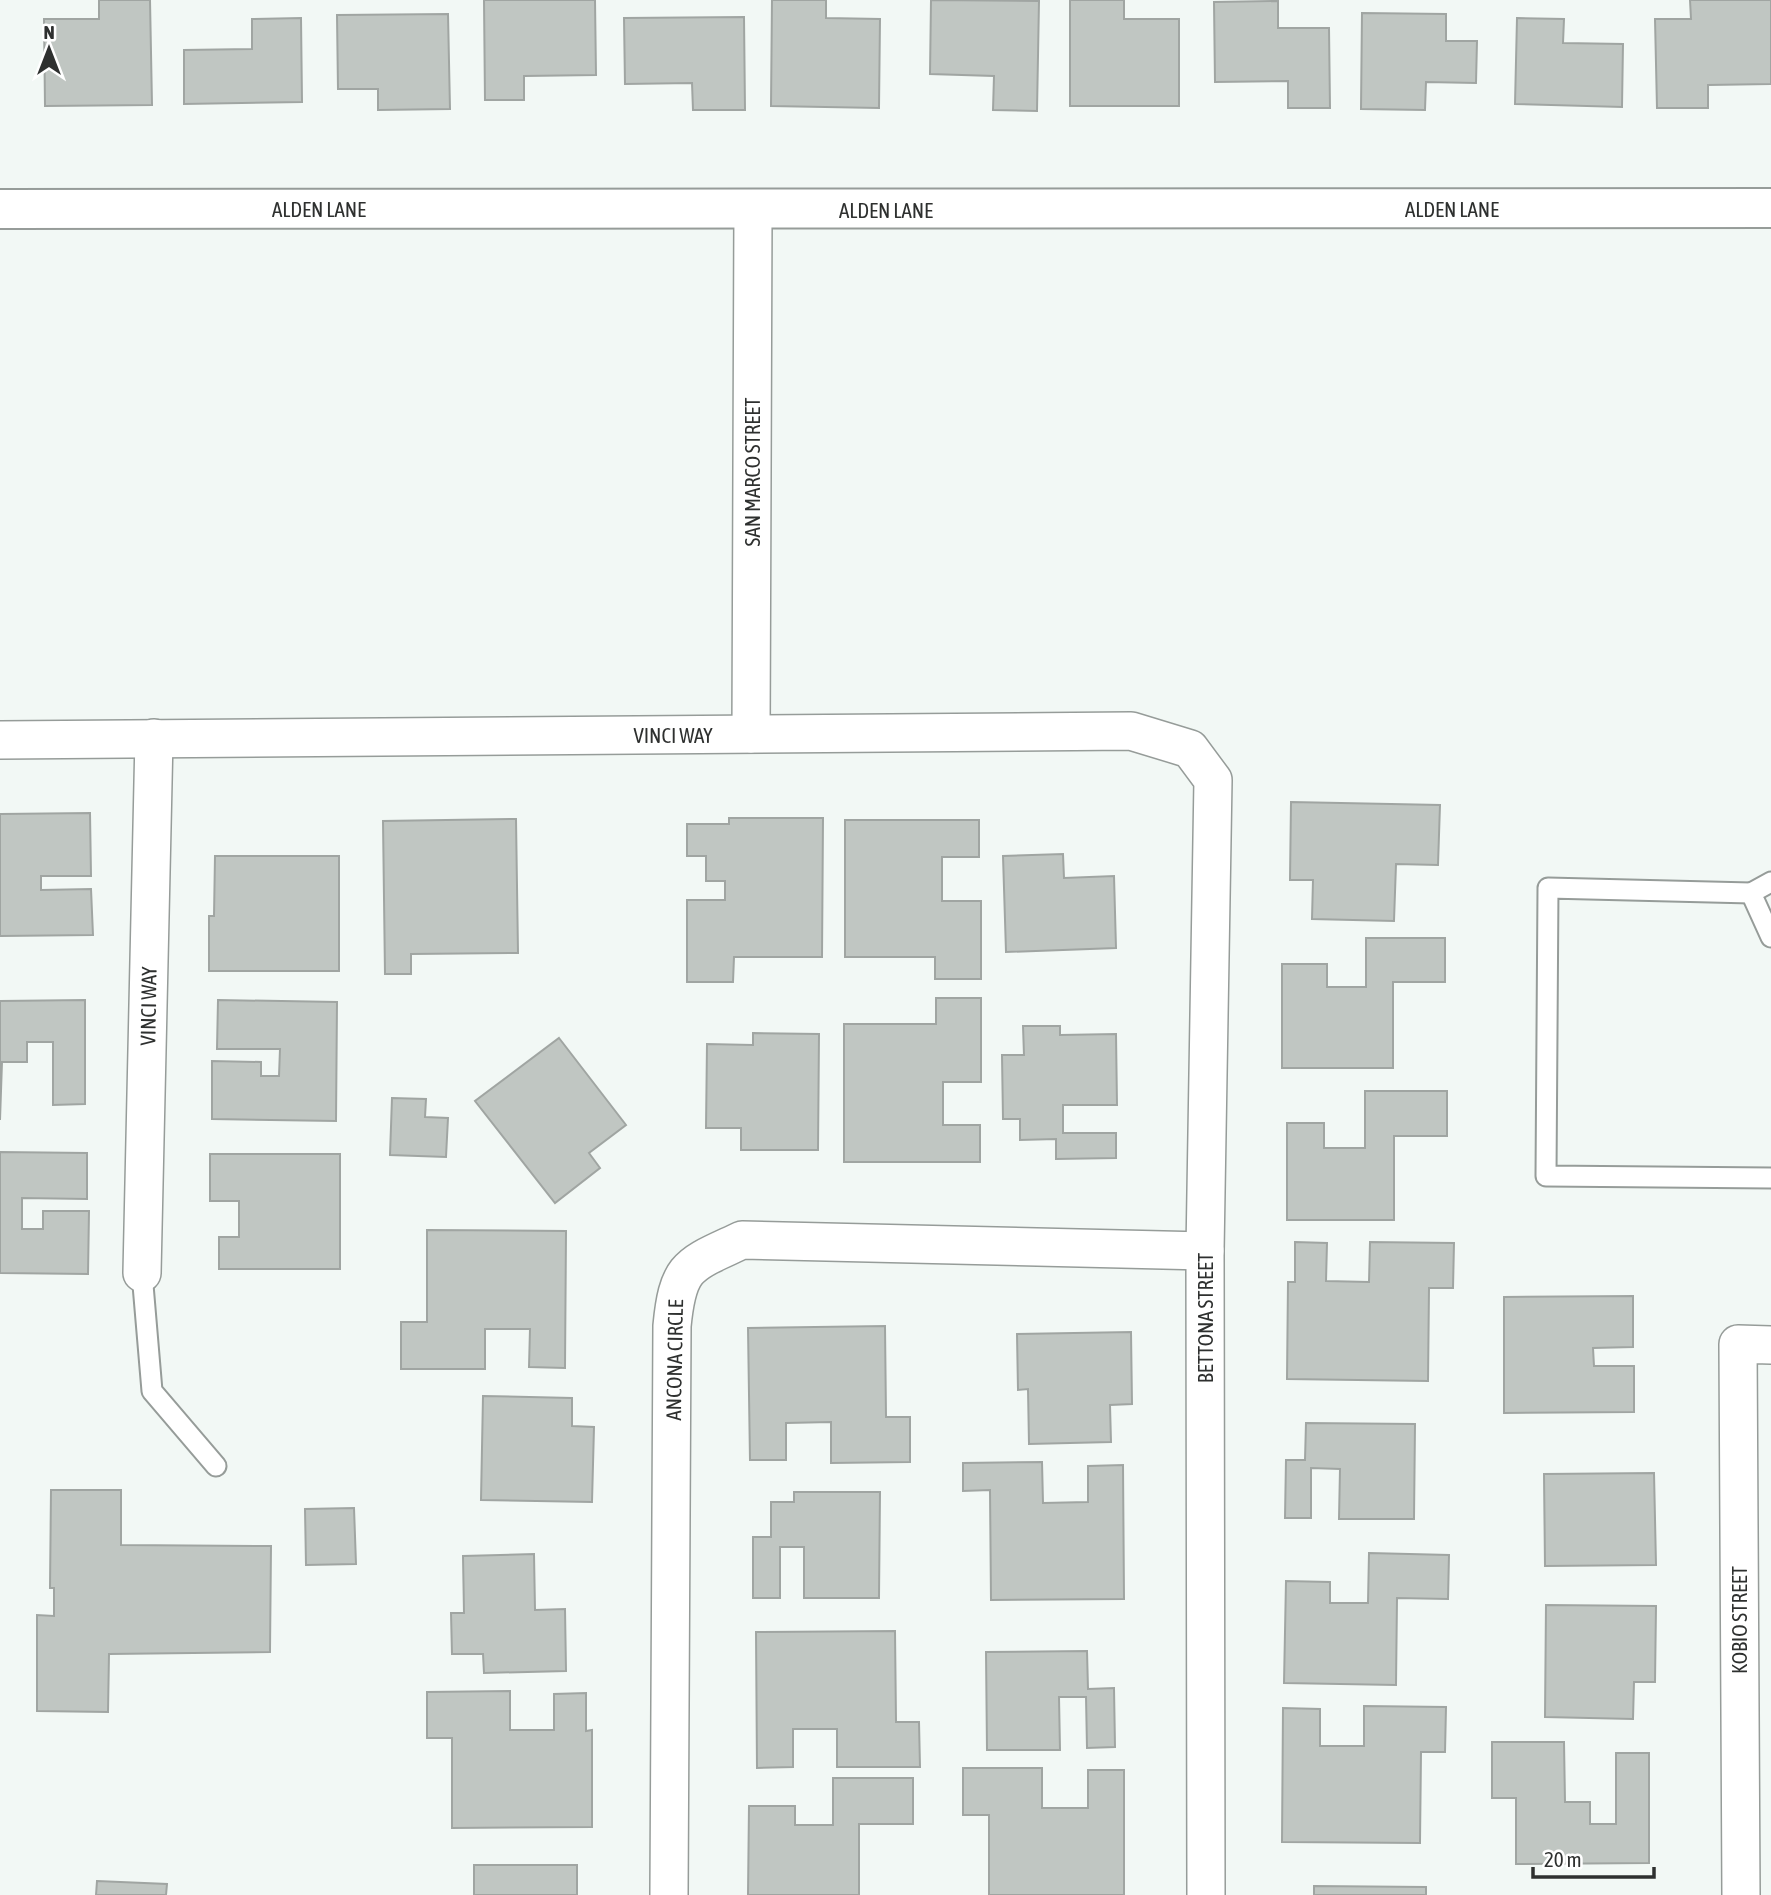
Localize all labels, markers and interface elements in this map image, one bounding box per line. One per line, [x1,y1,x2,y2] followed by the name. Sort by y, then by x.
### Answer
[14,14,84,84] north arrow
[43,21,55,43] text: N
[272,197,366,221] street label: ALDEN LANE
[1405,197,1499,221] street label: ALDEN LANE
[839,198,933,222] street label: ALDEN LANE
[740,398,764,546] street label: SAN MARCO STREET
[633,723,713,747] street label: VINCI WAY
[135,966,161,1046] street label: VINCI WAY
[1193,1253,1217,1383] street label: BETTONA STREET
[661,1299,687,1421] street label: ANCONA CIRCLE
[1727,1566,1751,1674] street label: KOBIO STREET
[1533,1836,1654,1880] scale bar
[1544,1847,1582,1871] text: 20 m

